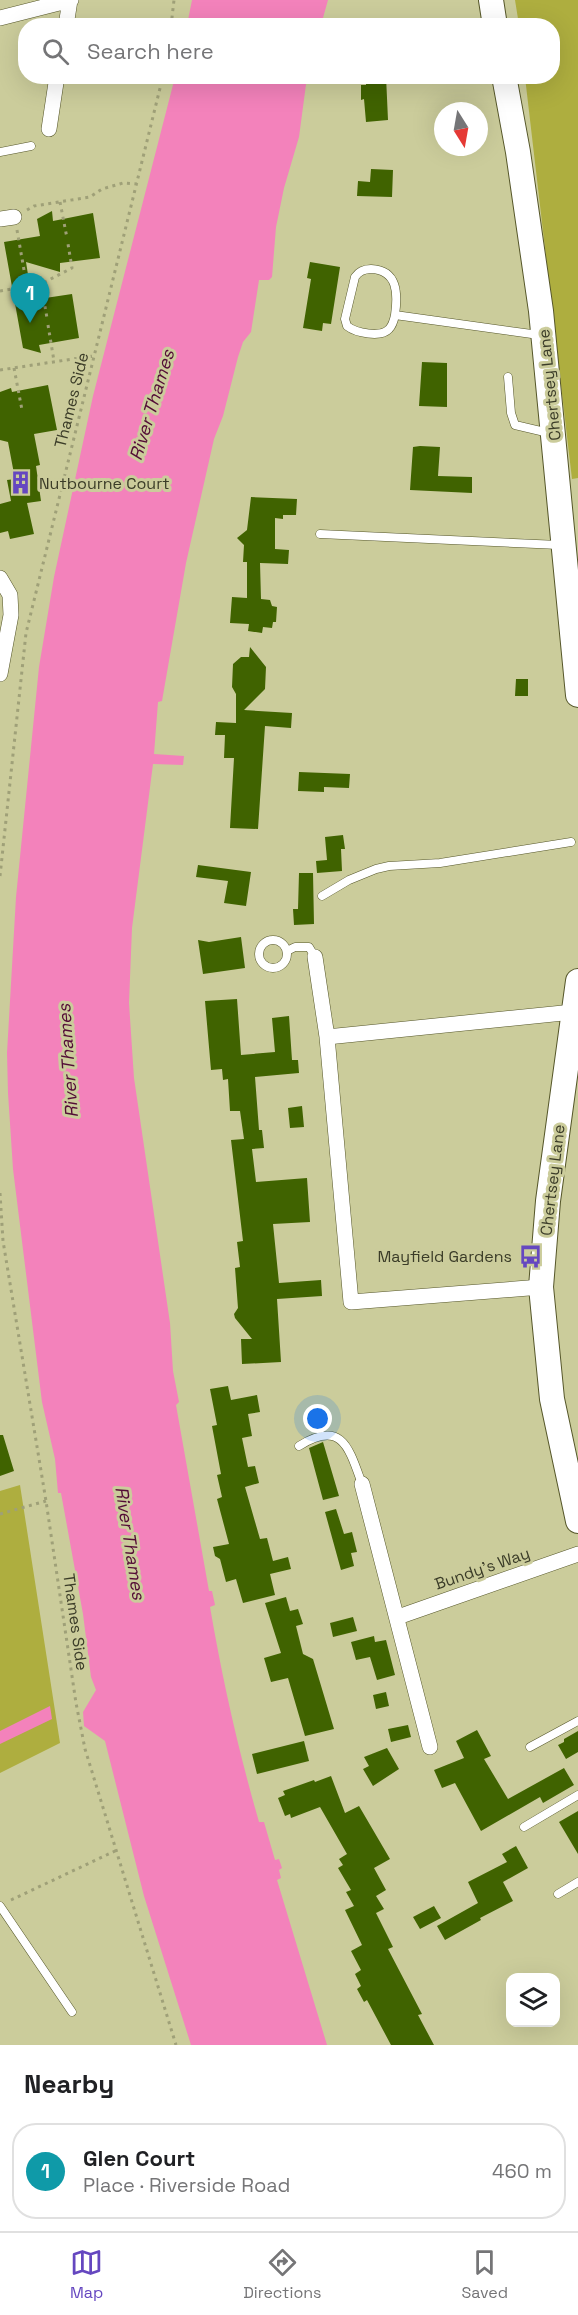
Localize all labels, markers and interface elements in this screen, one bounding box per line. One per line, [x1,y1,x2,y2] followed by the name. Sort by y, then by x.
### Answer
[18,18,560,84] search box
[39,35,72,68] icon: search
[87,37,214,65] text: Search here
[434,102,488,156] north arrow
[10,274,50,323] pin: 1
[533,328,566,442] street label: Chertsey Lane
[124,346,179,463] water label: River Thames
[49,350,93,450] street label: Thames Side
[8,470,34,496] building icon: Nutbourne Court
[39,473,170,494] place label: Nutbourne Court
[52,1003,83,1119] water label: River Thames
[535,1123,570,1237] street label: Chertsey Lane
[517,1243,543,1269] bus stop icon: Mayfield Gardens
[377,1246,512,1267] place label: Mayfield Gardens
[303,1404,332,1433] your location
[110,1485,151,1602] water label: River Thames
[432,1542,533,1595] street label: Bundy's Way
[58,1572,93,1672] street label: Thames Side
[506,1973,560,2027] map controls
[506,1973,560,2027] button: layers
[24,2067,114,2101] text: Nearby
[83,2144,195,2172] text: Glen Court
[41,2158,50,2184] text: 1
[492,2158,552,2184] text: 460 m
[83,2172,290,2198] text: Place · Riverside Road
[70,2246,103,2303] tab: Map
[243,2246,322,2303] tab: Directions
[461,2246,508,2303] tab: Saved

